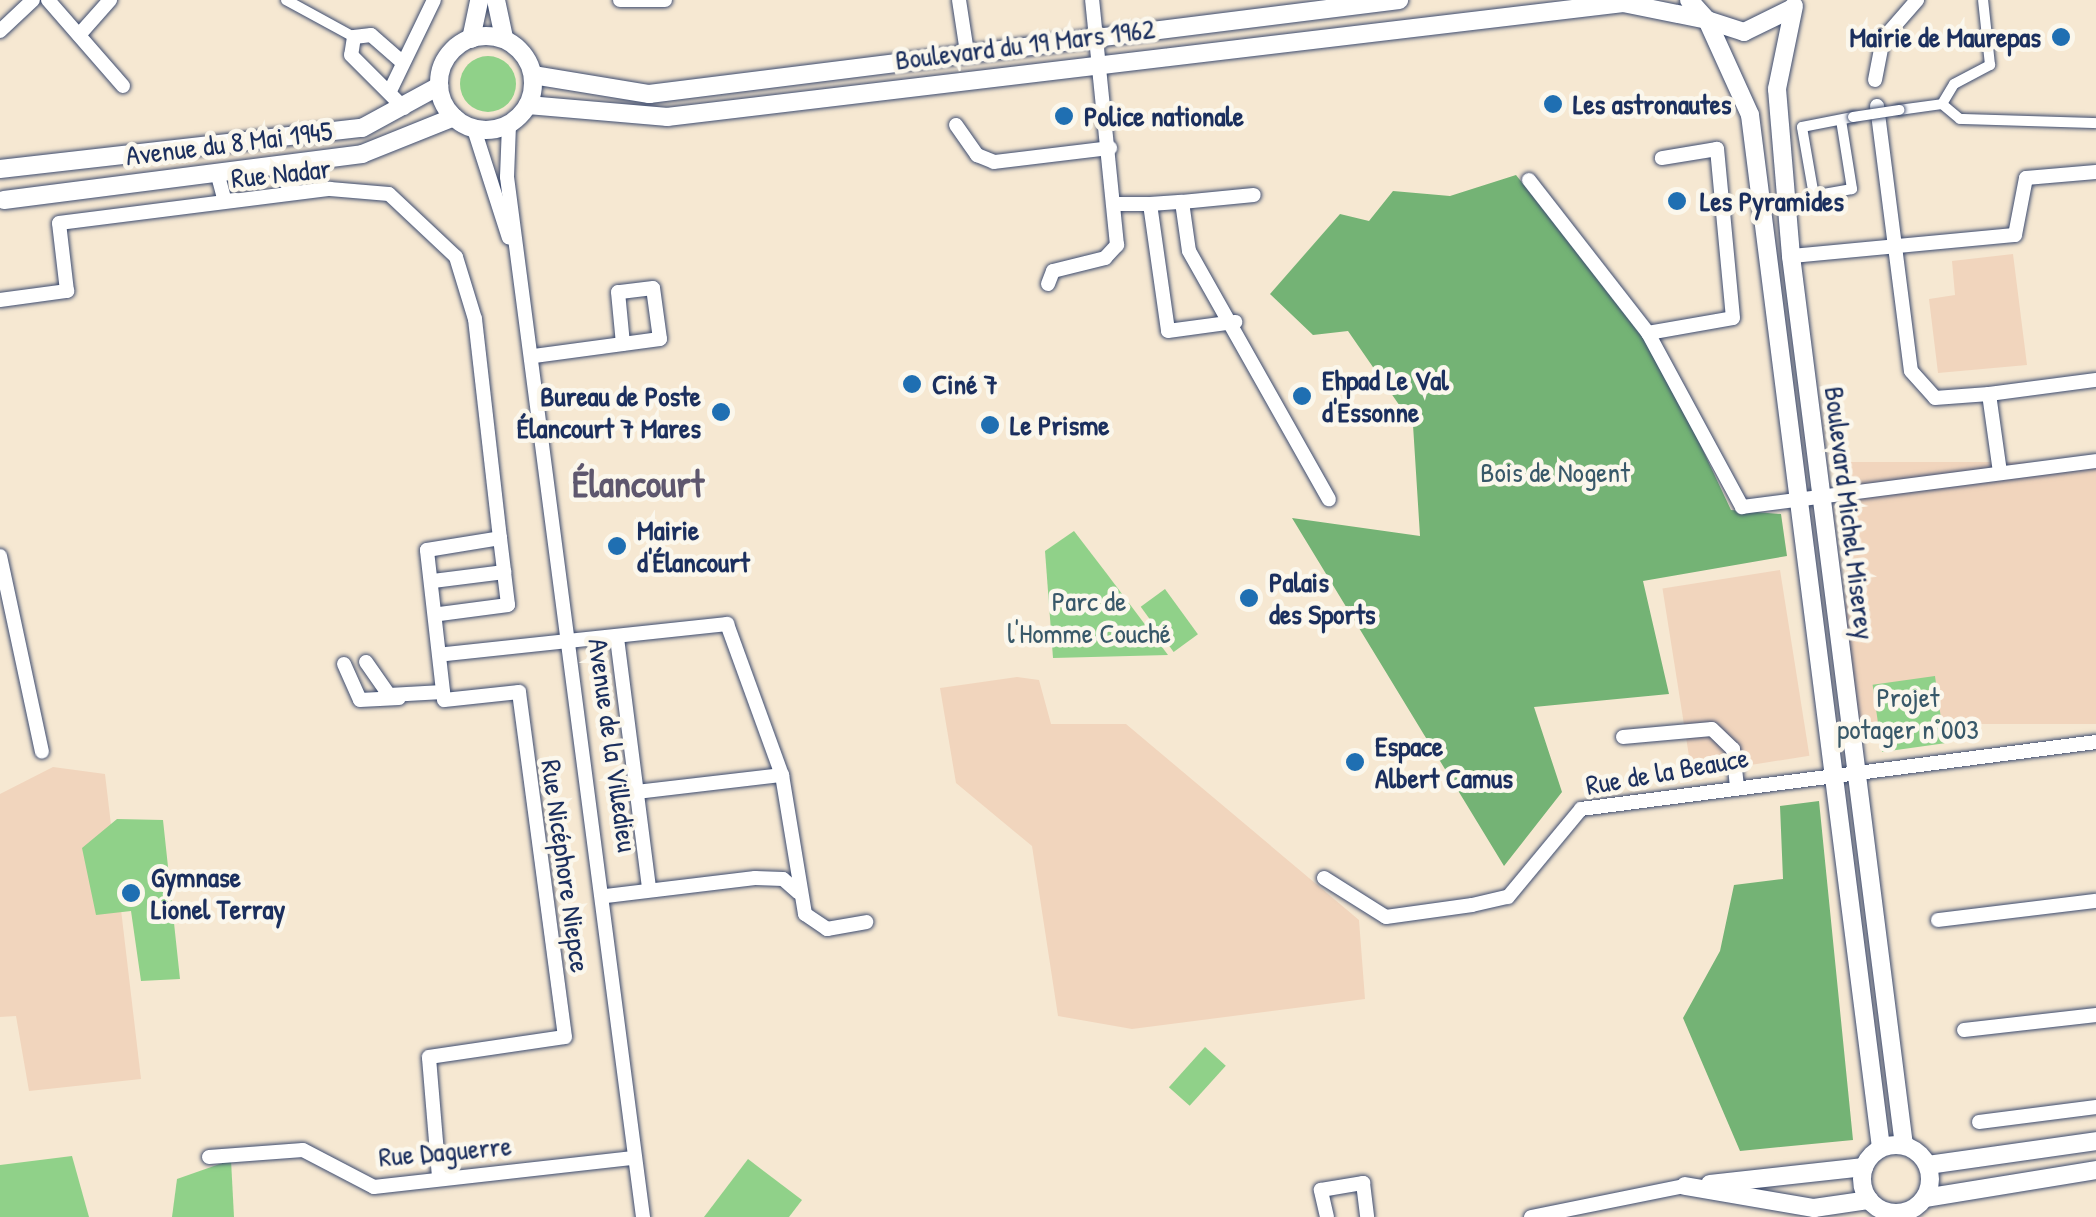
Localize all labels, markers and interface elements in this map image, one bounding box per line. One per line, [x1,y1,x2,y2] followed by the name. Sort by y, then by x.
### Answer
[893,11,1157,77] street label: Boulevard du 19 Mars 1962
[1849,20,2041,54] place label: Mairie de Maurepas
[2050,26,2072,48] marker: Mairie de Maurepas
[1573,87,1732,121] place label: Les astronautes
[1542,93,1564,115] marker: Les astronautes
[1084,99,1244,133] place label: Police nationale
[1053,105,1075,127] marker: Police nationale
[124,114,334,172] street label: Avenue du 8 Mai 1945
[229,151,333,195] street label: Rue Nadar
[1700,184,1844,218] place label: Les Pyramides
[1664,188,1690,214] marker: Les Pyramides
[1322,363,1449,429] place label: Ehpad Le Val d'Essonne
[932,367,998,401] place label: Ciné 7
[901,373,923,395] marker: Ciné 7
[517,379,701,445] place label: Bureau de Poste Élancourt 7 Mares
[1291,385,1313,407] marker: Ehpad Le Val d'Essonne
[1818,385,1882,641] street label: Boulevard Michel Miserey
[710,401,732,423] marker: Bureau de Poste Élancourt 7 Mares
[1010,408,1109,442] place label: Le Prisme
[979,414,1001,436] marker: Le Prisme
[1480,455,1630,489] park label: Bois de Nogent
[572,461,704,507] district label: Élancourt
[637,513,750,579] place label: Mairie d'Élancourt
[606,535,628,557] marker: Mairie d'Élancourt
[1269,565,1376,631] place label: Palais des Sports
[1007,584,1171,650] park label: Parc de l'Homme Couché
[1238,587,1260,609] marker: Palais des Sports
[581,636,645,854] street label: Avenue de la Villedieu
[1837,680,1979,746] park label: Projet potager n°003
[1375,729,1513,795] place label: Espace Albert Camus
[1583,740,1751,802] street label: Rue de la Beauce
[1344,751,1366,773] marker: Espace Albert Camus
[534,758,598,974] street label: Rue Nicéphore Niepce
[151,860,285,926] place label: Gymnase Lionel Terray
[120,882,142,904] marker: Gymnase Lionel Terray
[377,1128,513,1174] street label: Rue Daguerre

